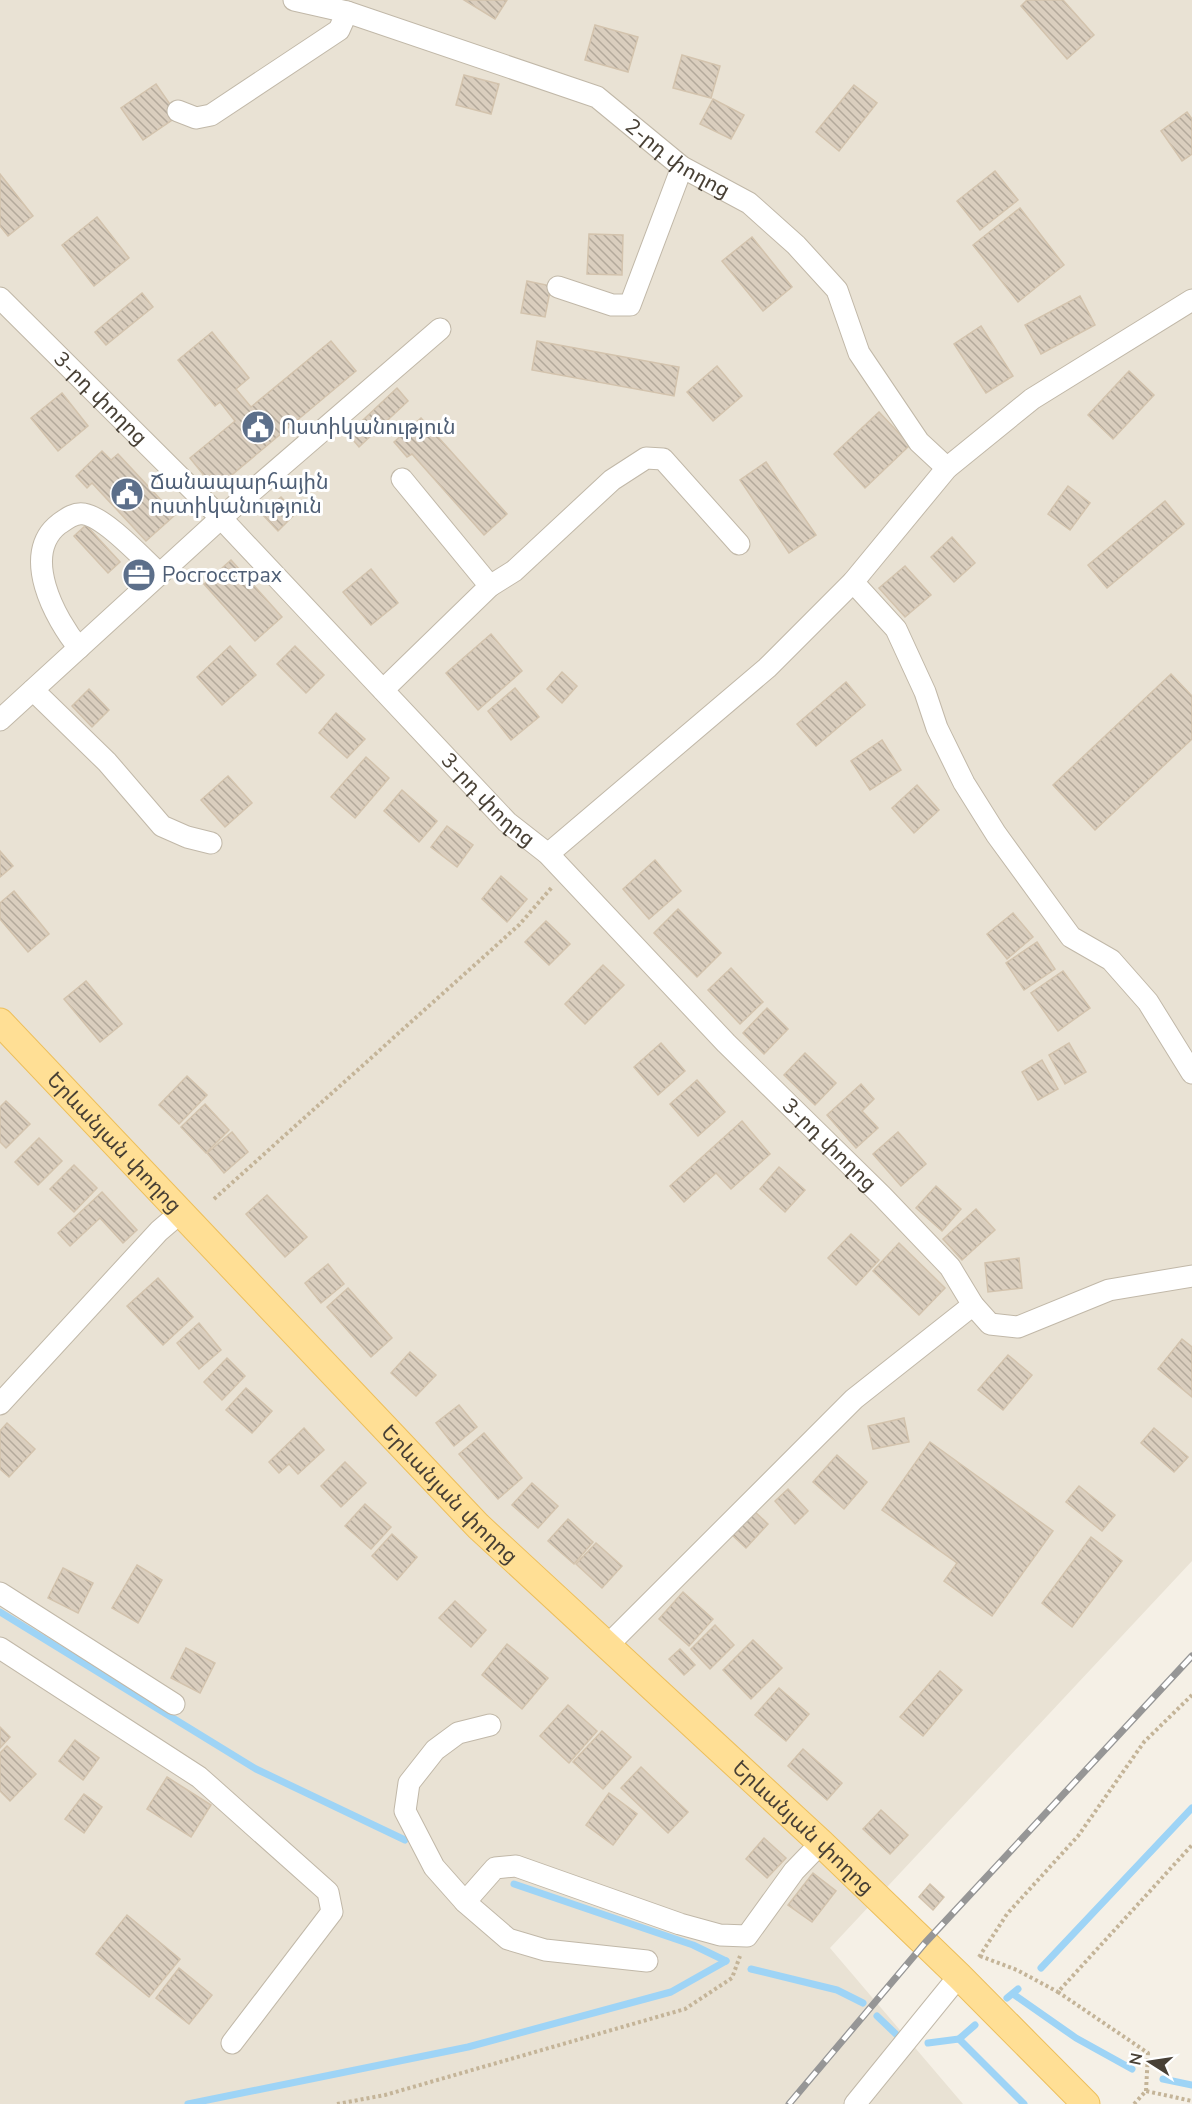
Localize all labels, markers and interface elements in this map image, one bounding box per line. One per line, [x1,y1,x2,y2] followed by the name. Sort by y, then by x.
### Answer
[619,112,735,204] street label: 2-րդ փողոց
[47,345,154,451] street label: 3-րդ փողոց
[240,409,276,445] public building icon: Ոստիկանություն
[281,413,455,441] place label: Ոստիկանություն
[150,468,329,520] place label: Ճանապարհային ոստիկանություն
[109,476,145,512] public building icon: Ճանապարհային ոստիկանություն
[121,557,157,593] office icon: Росгосстрах
[162,561,282,589] place label: Росгосстрах
[435,747,541,853] street label: 3-րդ փողոց
[41,1066,188,1219] street label: Երևանյան փողոց
[776,1092,883,1197] street label: 3-րդ փողոց
[375,1418,524,1570] street label: Երևանյան փողոց
[726,1754,880,1901] street label: Երևանյան փողոց
[1120,2032,1180,2092] north arrow
[1124,2051,1148,2067] text: N

